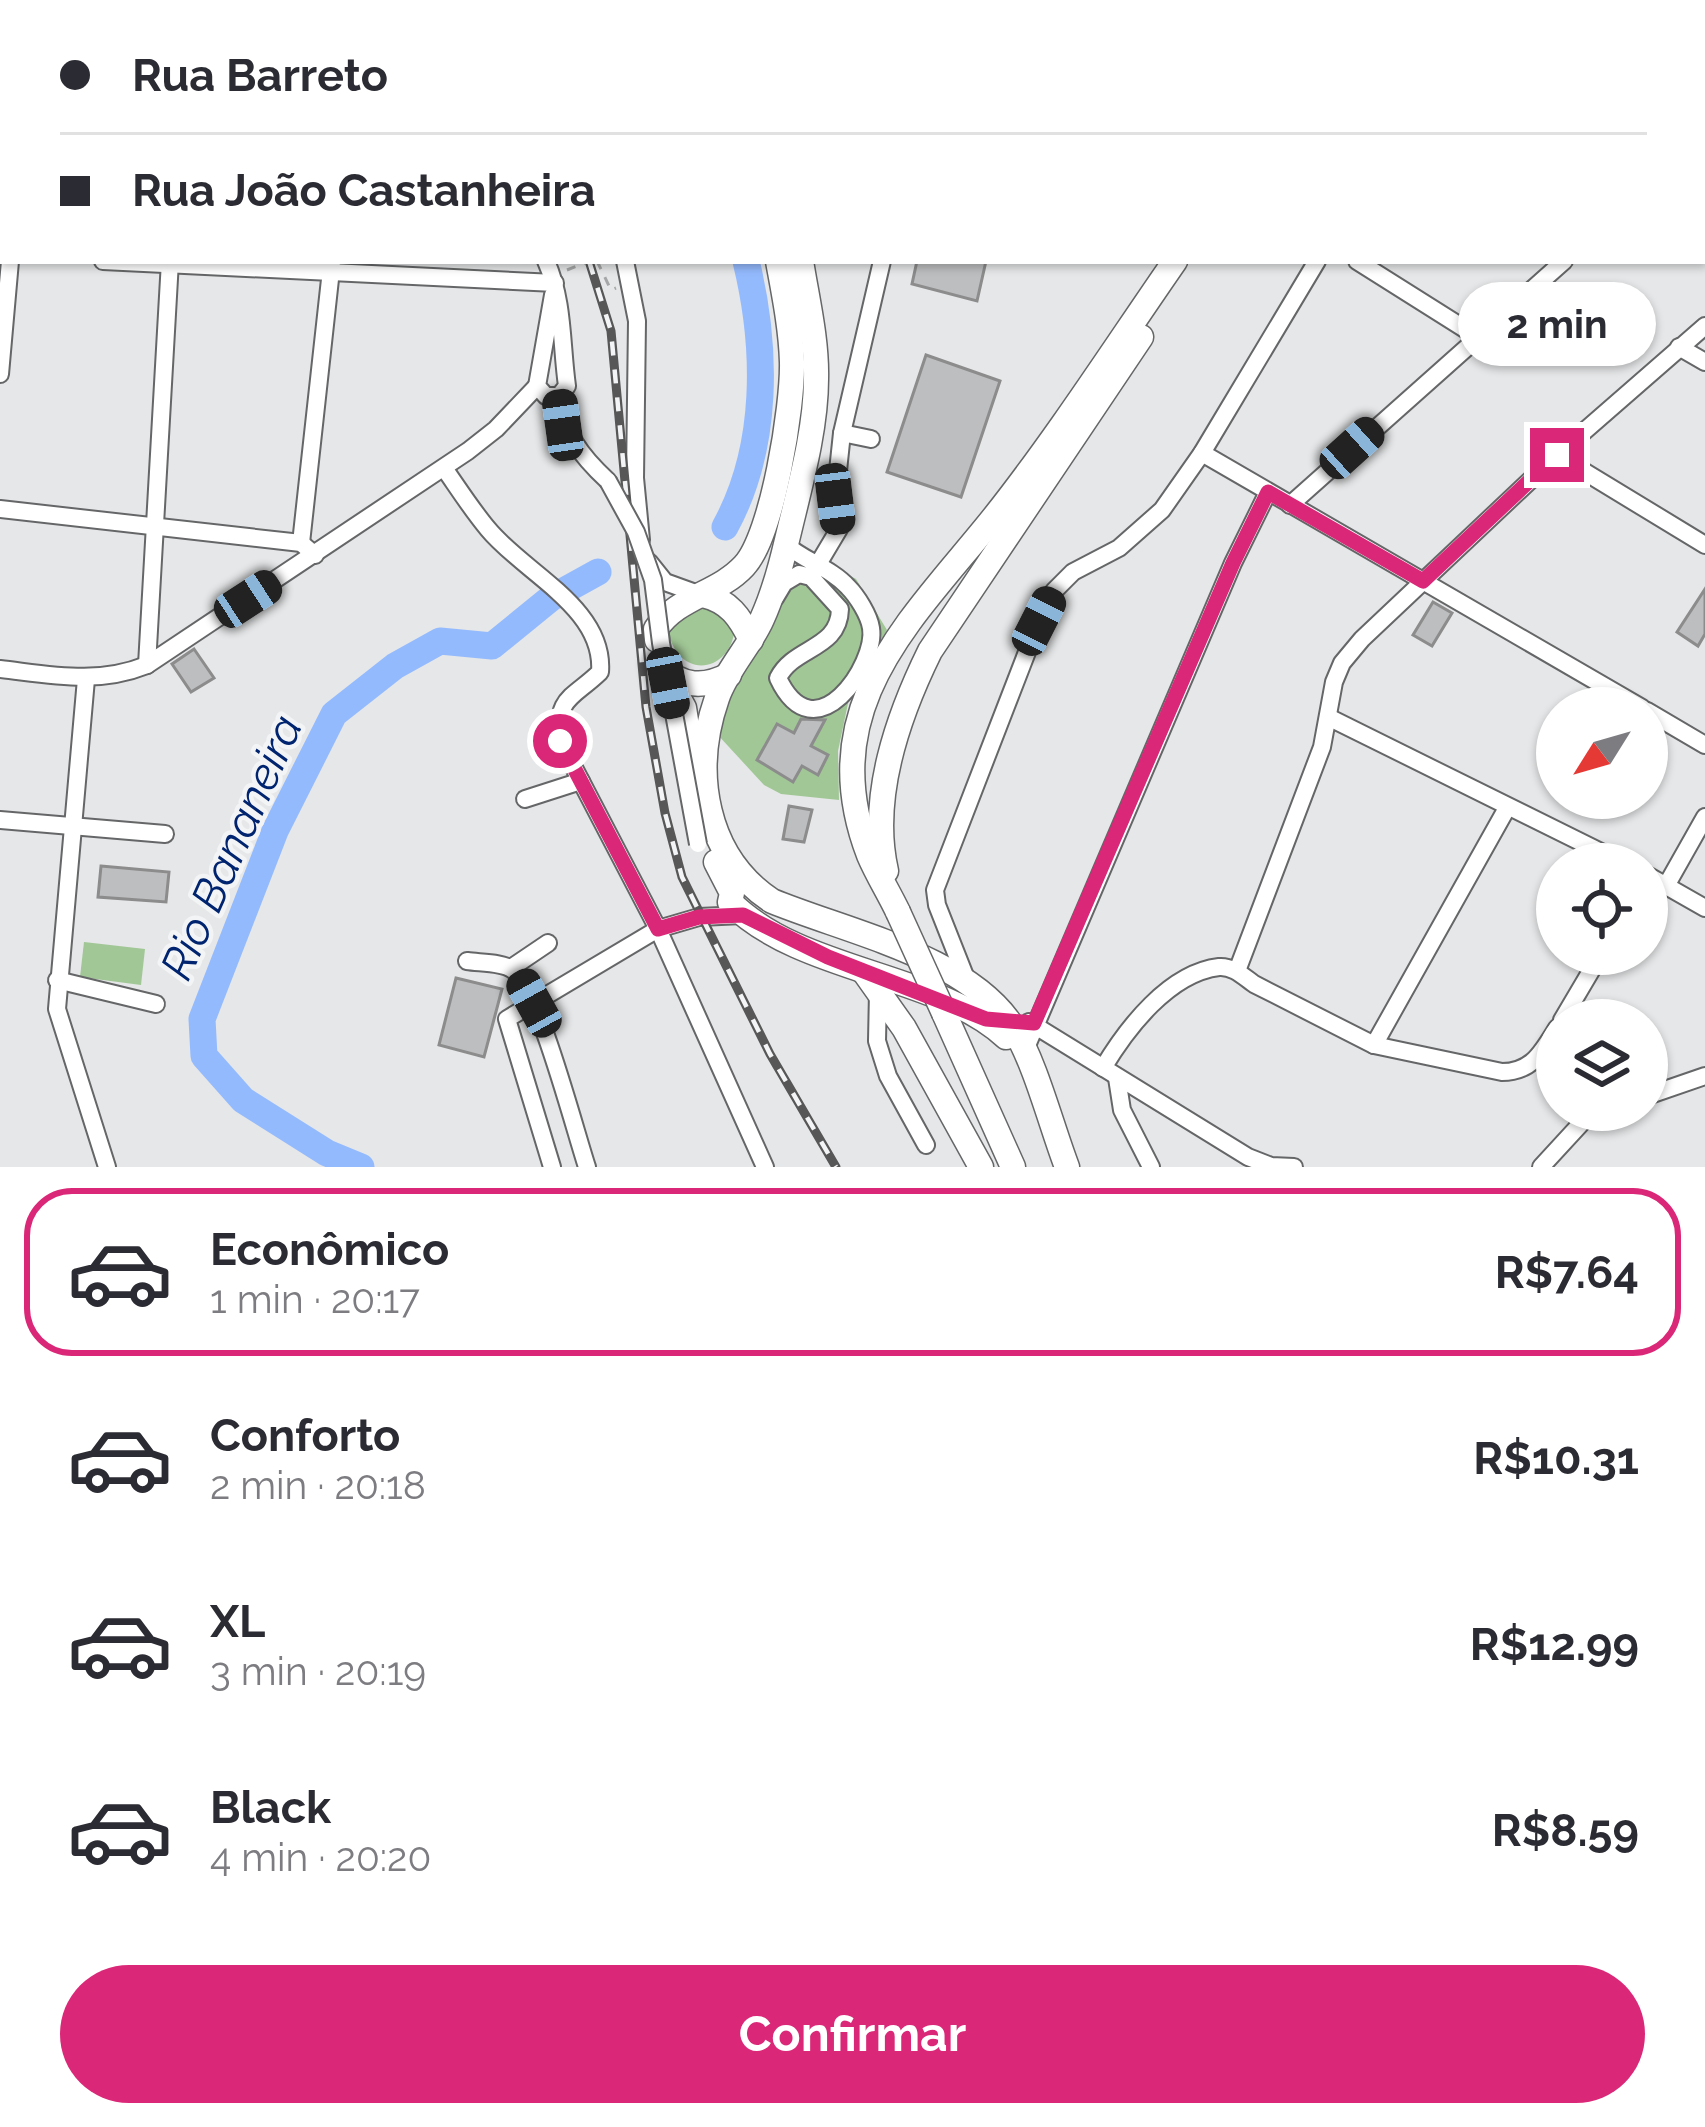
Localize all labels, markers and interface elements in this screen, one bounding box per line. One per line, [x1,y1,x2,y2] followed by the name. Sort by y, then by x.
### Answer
[132,49,388,102] text: Rua Barreto
[132,164,595,217] text: Rua João Castanheira
[1458,281,1656,365] callout: 2 min
[1506,301,1608,347] text: 2 min
[540,387,586,463] car
[1313,411,1391,485] car
[1530,428,1584,482] route end
[813,461,857,537] car
[208,564,288,634] car
[1007,581,1071,661] car
[643,644,693,722] car
[1536,687,1668,819] north arrow
[1536,687,1668,1131] map controls
[150,707,313,987] water label: Rio Bananeira
[533,714,587,768] route start
[1536,843,1668,975] button: locate
[501,963,567,1043] car
[1536,999,1668,1131] button: layers
[66,1218,174,1326] icon: car
[210,1223,449,1276] text: Econômico
[1495,1246,1639,1299] text: R$7.64
[210,1276,420,1322] text: 1 min · 20:17
[66,1404,174,1512] icon: car
[210,1409,400,1462] text: Conforto
[1473,1432,1639,1485] text: R$10.31
[210,1462,426,1508] text: 2 min · 20:18
[66,1590,174,1698] icon: car
[210,1595,265,1648] text: XL
[1470,1618,1639,1671] text: R$12.99
[210,1648,426,1694] text: 3 min · 20:19
[66,1776,174,1884] icon: car
[210,1781,331,1834] text: Black
[1492,1804,1639,1857] text: R$8.59
[210,1834,431,1880] text: 4 min · 20:20
[60,1965,1645,2103] button: Confirmar

